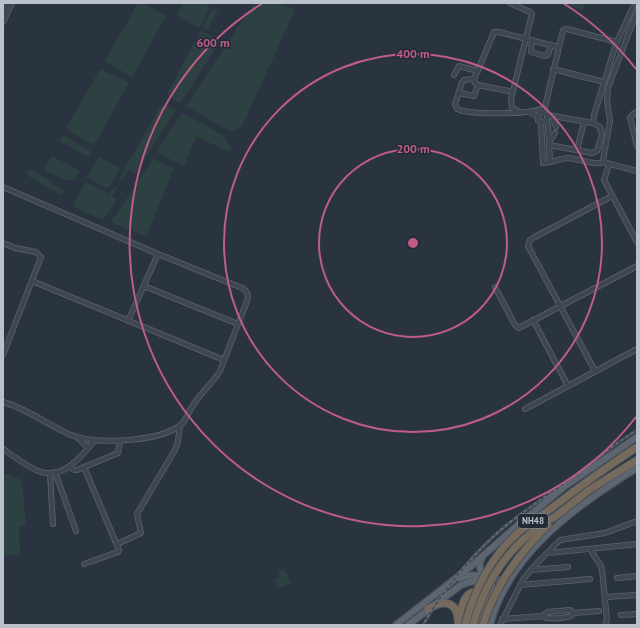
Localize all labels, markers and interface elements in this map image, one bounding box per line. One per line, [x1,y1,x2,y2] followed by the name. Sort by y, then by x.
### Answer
[196,35,230,50] text: 600 m
[396,46,430,61] text: 400 m
[396,141,430,156] text: 200 m
[406,236,420,250] centre of rings
[518,514,548,528] road number: NH48

